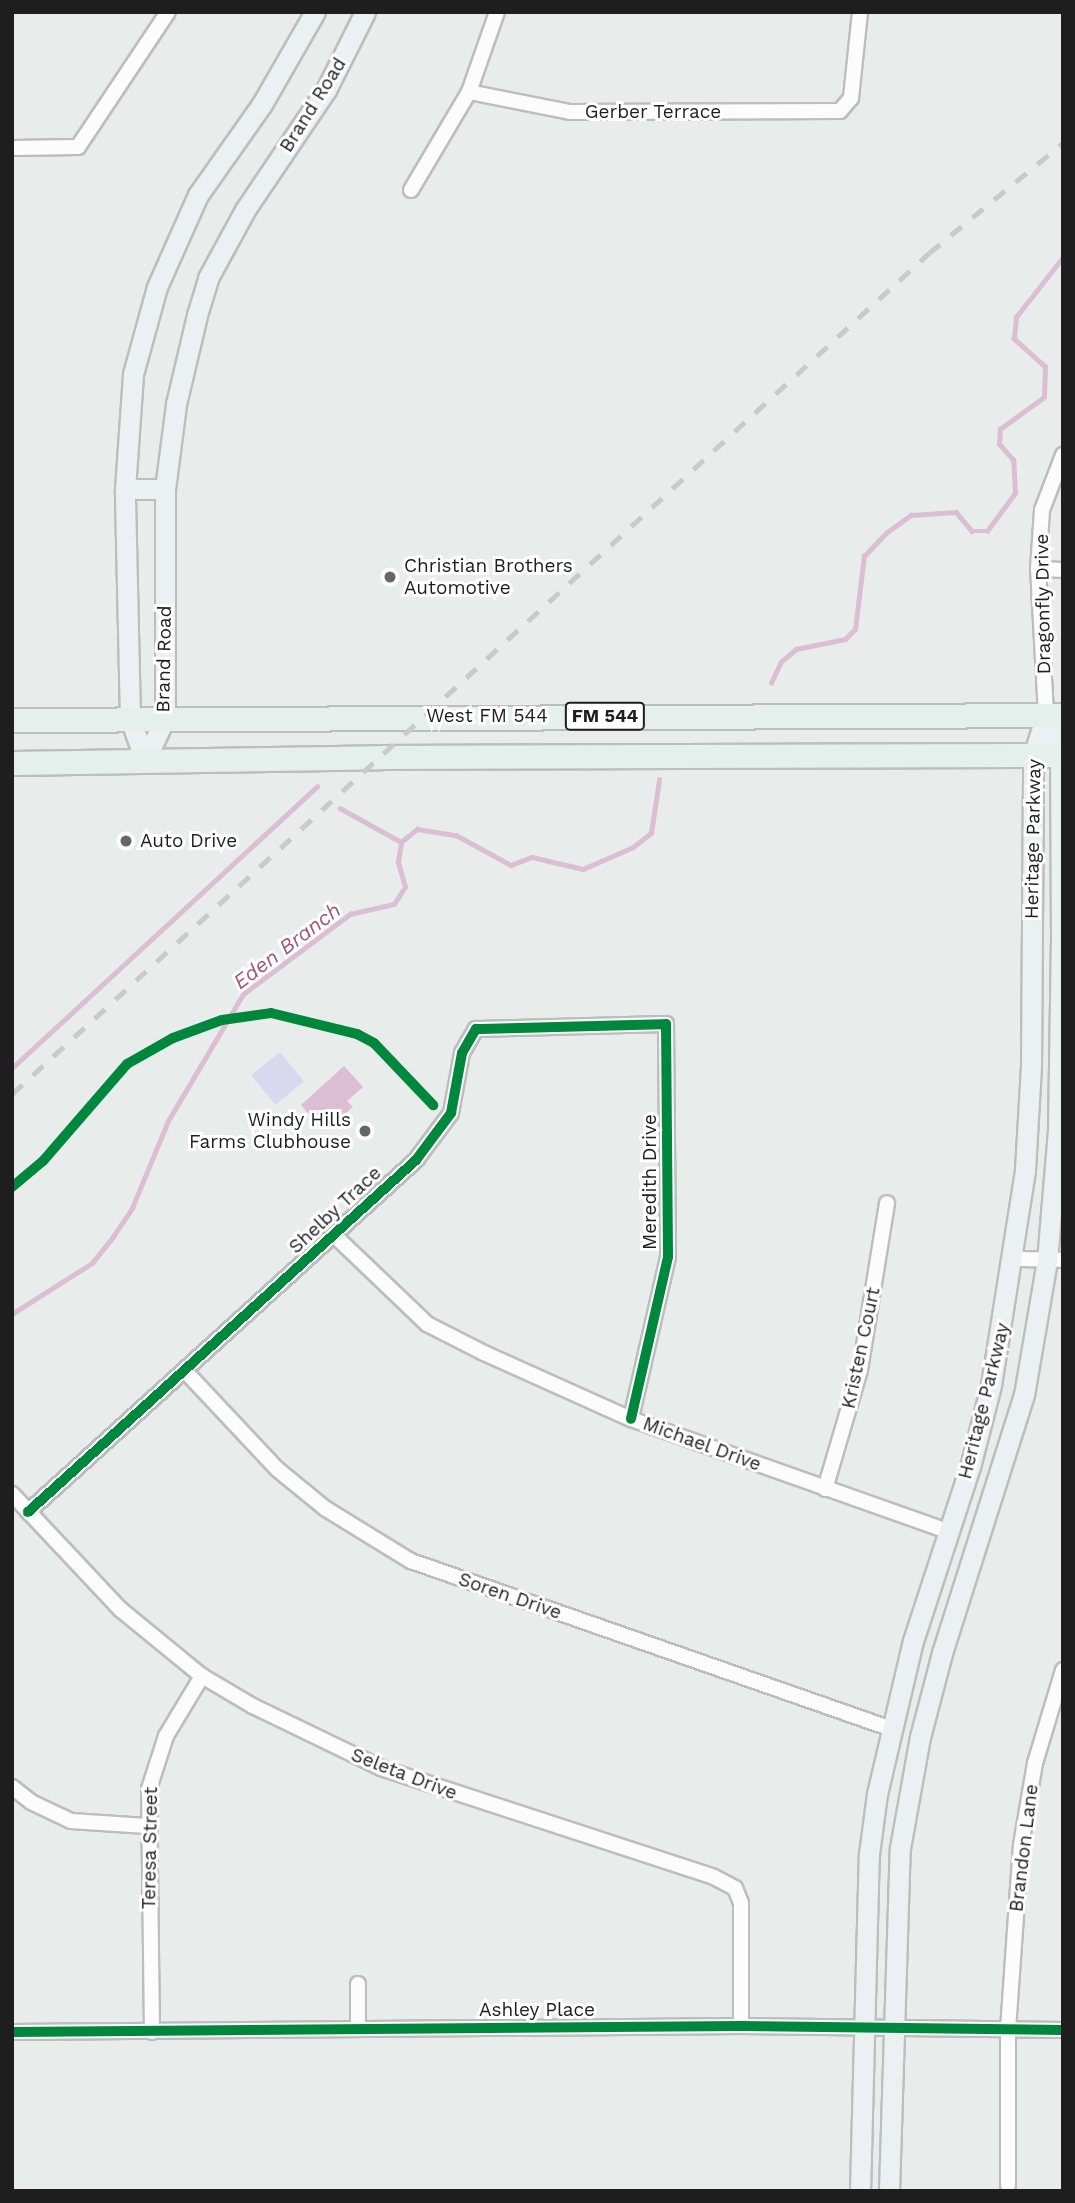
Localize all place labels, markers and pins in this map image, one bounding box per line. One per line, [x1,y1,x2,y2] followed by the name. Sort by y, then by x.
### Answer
[404,555,573,599] place label: Christian Brothers Automotive
[382,569,398,585] marker: Christian Brothers Automotive
[140,830,237,852] place label: Auto Drive
[118,833,134,849] marker: Auto Drive
[189,1109,351,1153] place label: Windy Hills Farms Clubhouse
[357,1123,373,1139] marker: Windy Hills Farms Clubhouse

